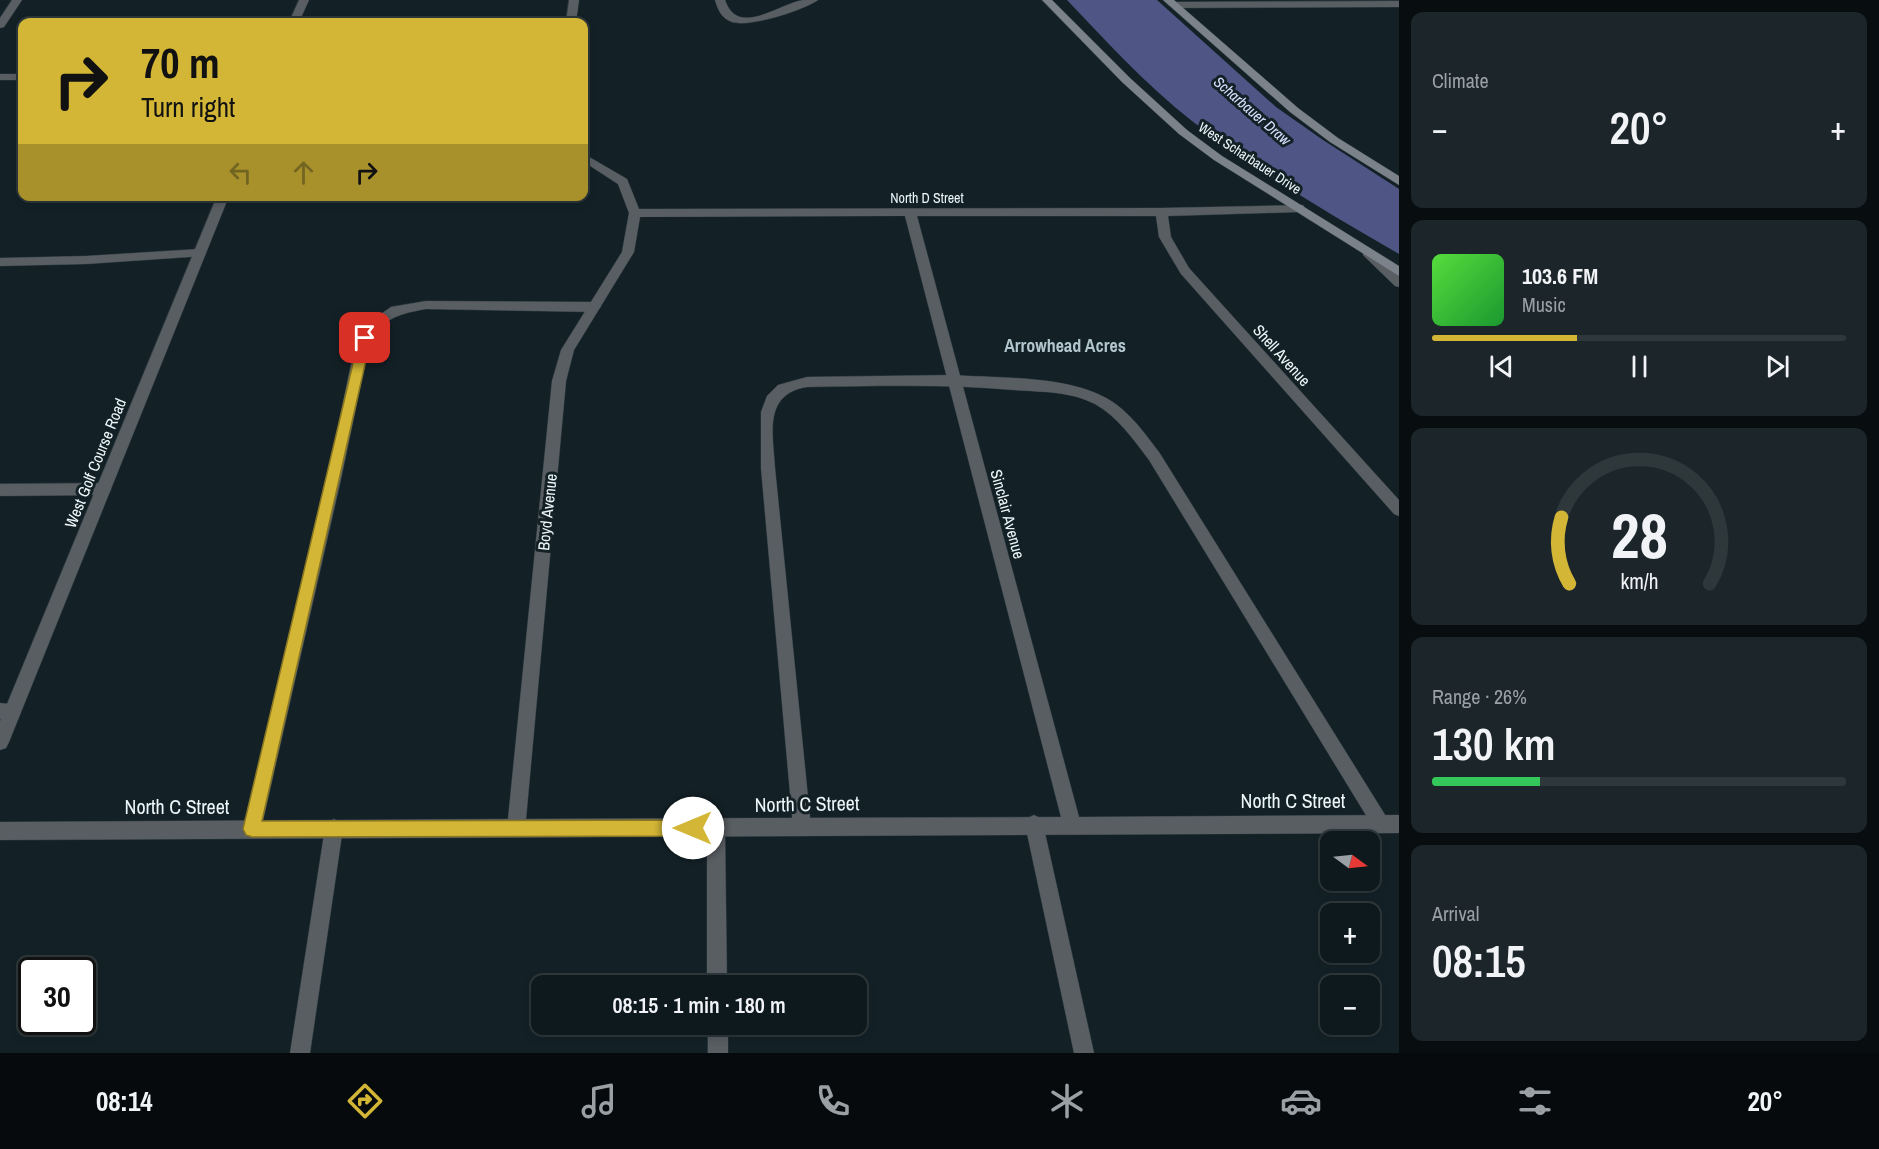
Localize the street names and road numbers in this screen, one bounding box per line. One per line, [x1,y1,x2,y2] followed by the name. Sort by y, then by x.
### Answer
[1195,118,1305,198] street label: West Scharbauer Drive
[890,189,964,207] street label: North D Street
[1248,319,1316,391] street label: Shell Avenue
[59,395,131,531] street label: West Golf Course Road
[986,467,1030,561] street label: Sinclair Avenue
[532,473,562,551] street label: Boyd Avenue
[1241,787,1346,814] street label: North C Street
[754,789,860,818] street label: North C Street
[125,793,230,820] street label: North C Street

